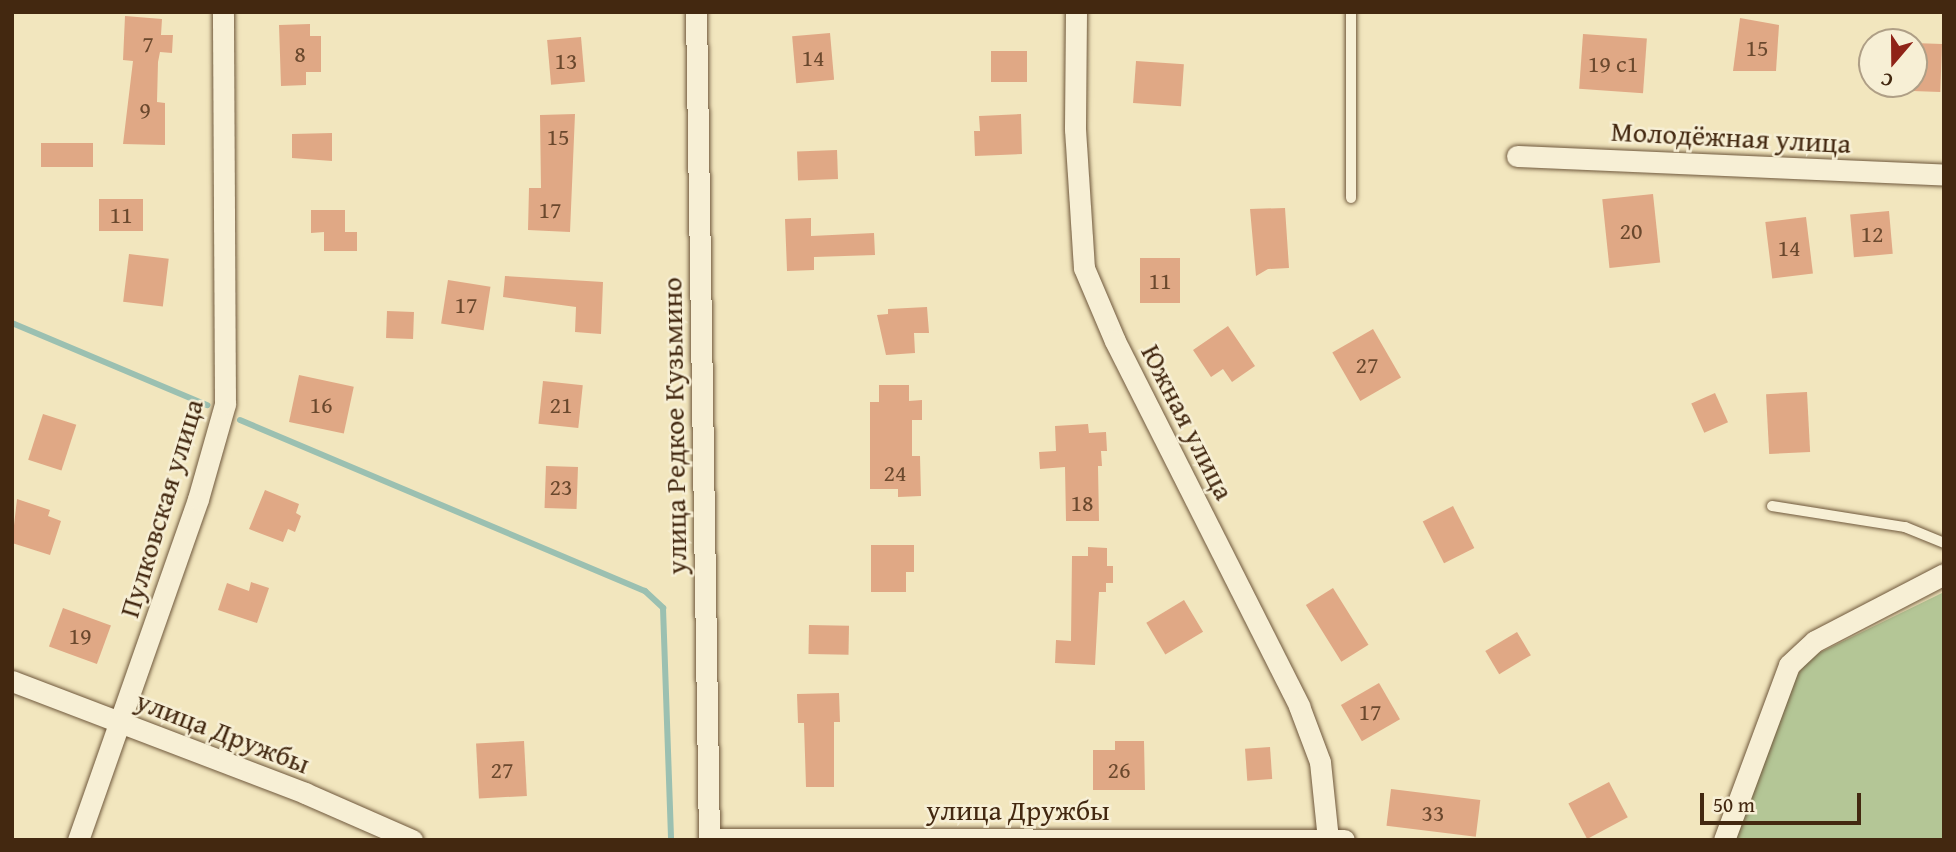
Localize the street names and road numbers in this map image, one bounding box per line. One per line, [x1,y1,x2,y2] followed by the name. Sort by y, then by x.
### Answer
[1610,114,1852,160] street label: Молодёжная улица
[655,277,693,575] street label: улица Редкое Кузьмино
[1134,339,1242,505] street label: Южная улица
[112,395,210,621] street label: Пулковская улица
[131,683,315,781] street label: улица Дружбы
[926,793,1110,827] street label: улица Дружбы

